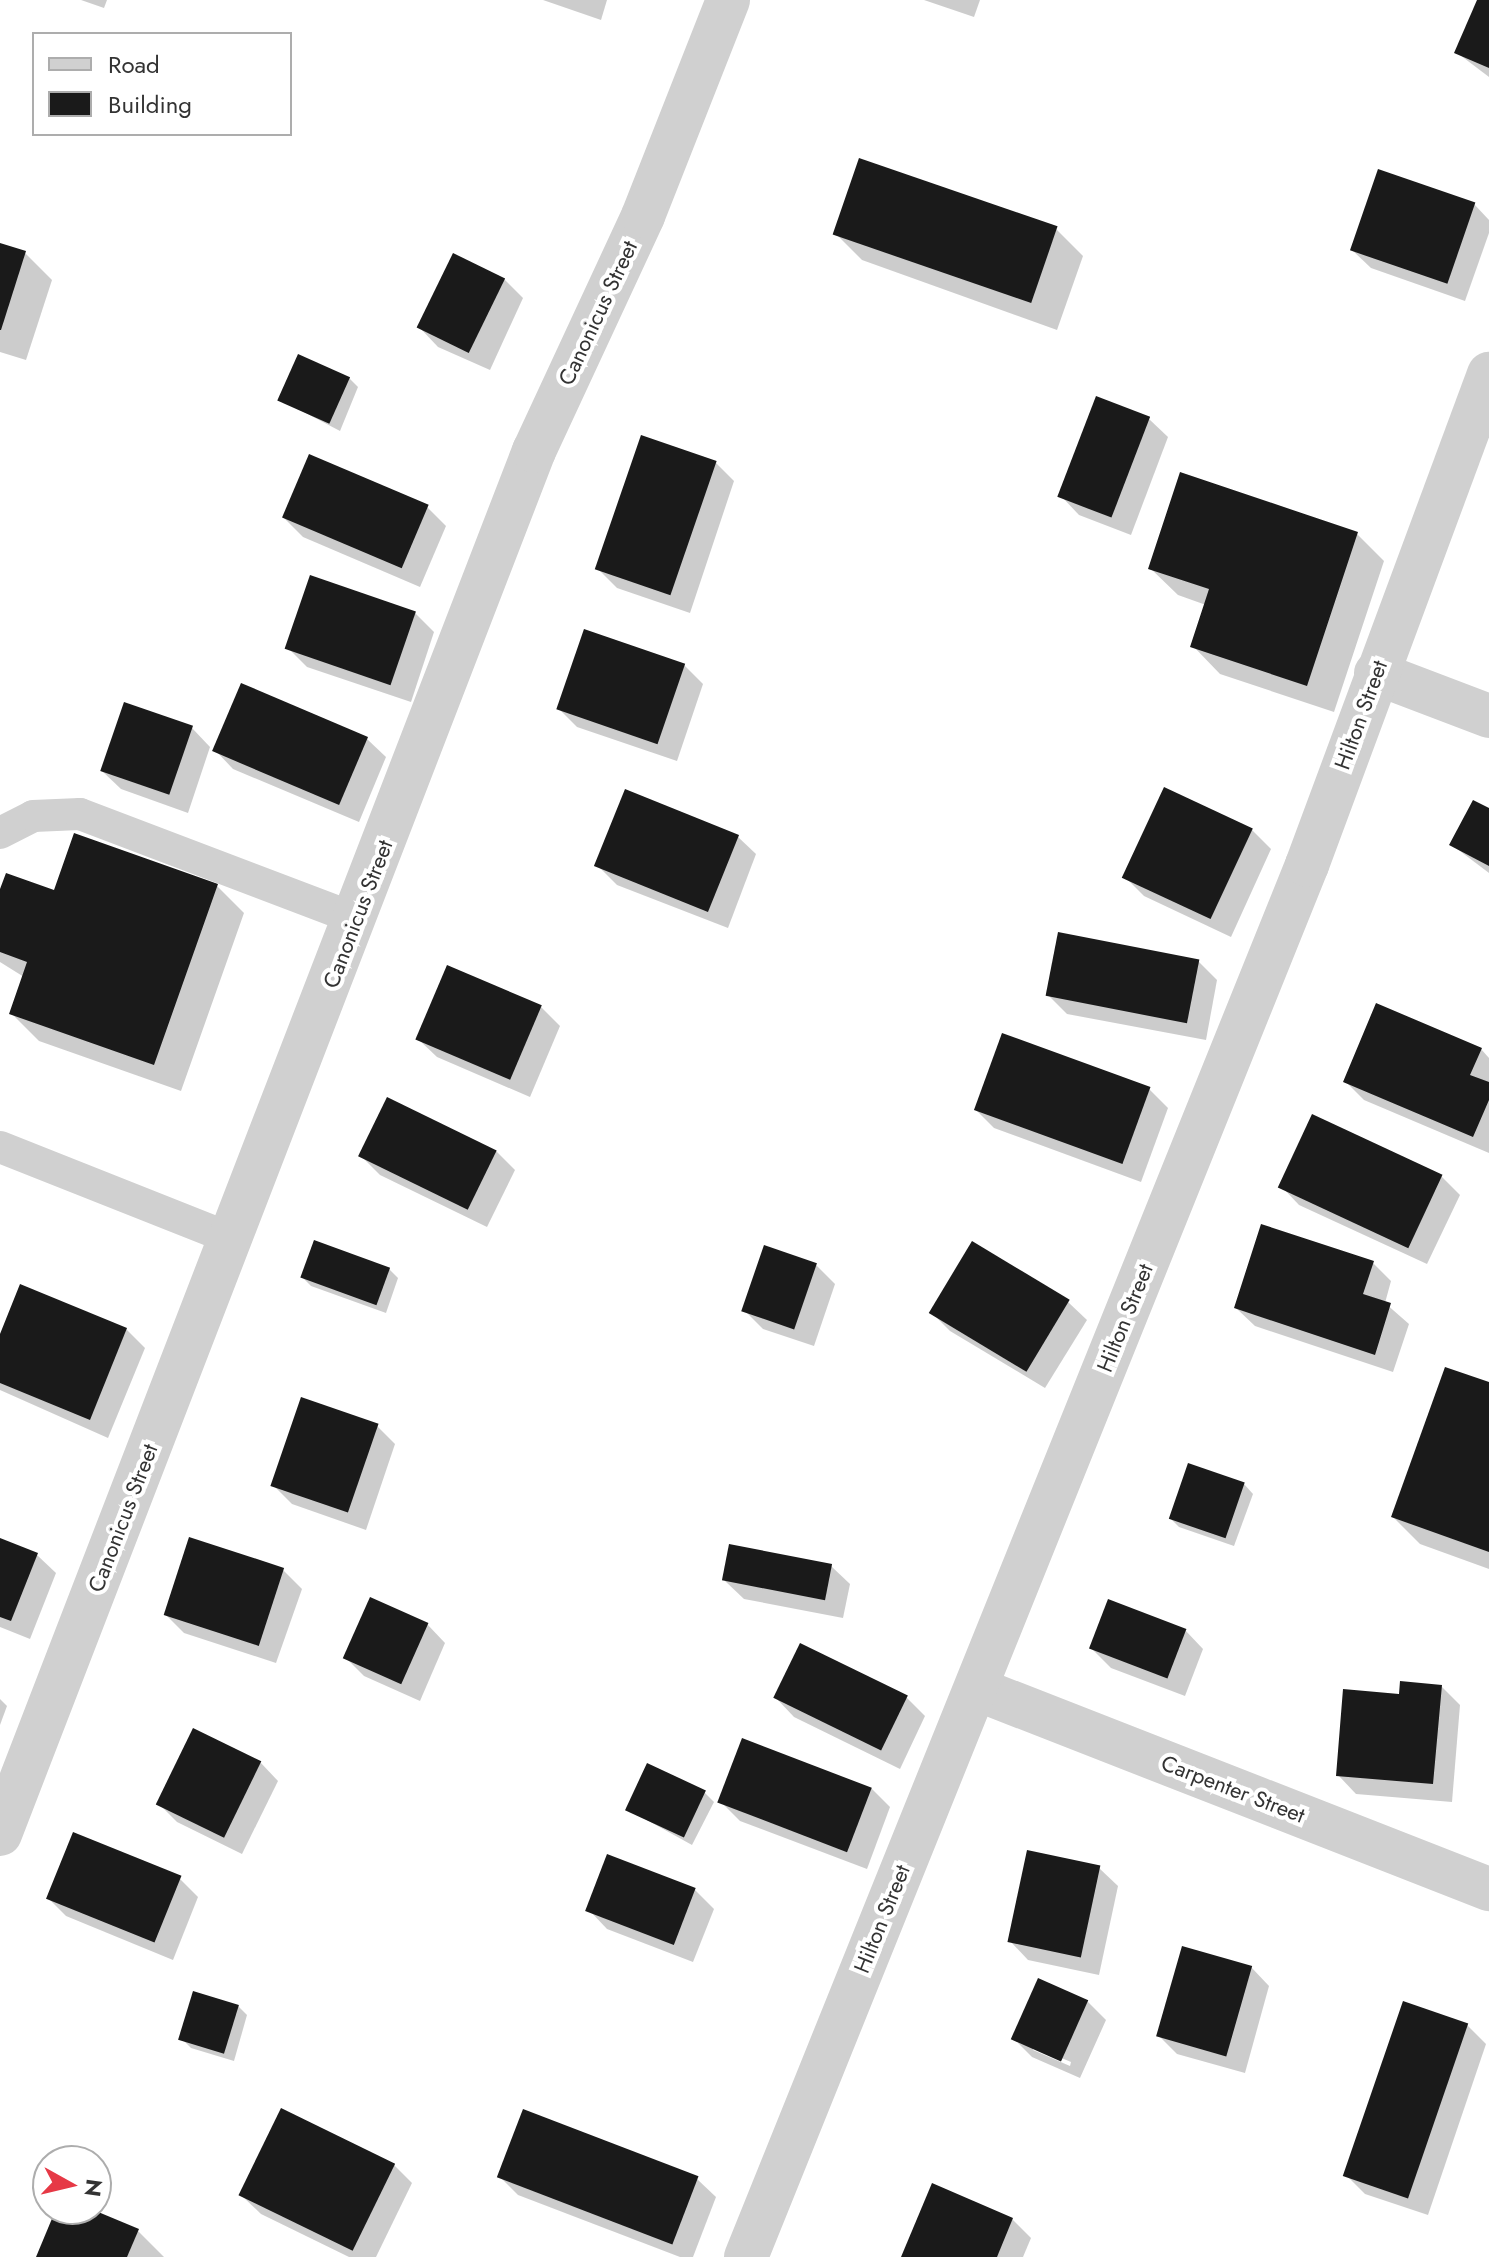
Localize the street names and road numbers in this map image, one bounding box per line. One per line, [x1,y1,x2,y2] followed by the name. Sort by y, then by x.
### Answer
[553,236,643,390] street label: Canonicus Street
[1329,657,1393,773] street label: Hilton Street
[318,836,398,992] street label: Canonicus Street
[1091,1260,1159,1376] street label: Hilton Street
[83,1440,163,1596] street label: Canonicus Street
[1157,1749,1309,1829] street label: Carpenter Street
[848,1861,916,1977] street label: Hilton Street

